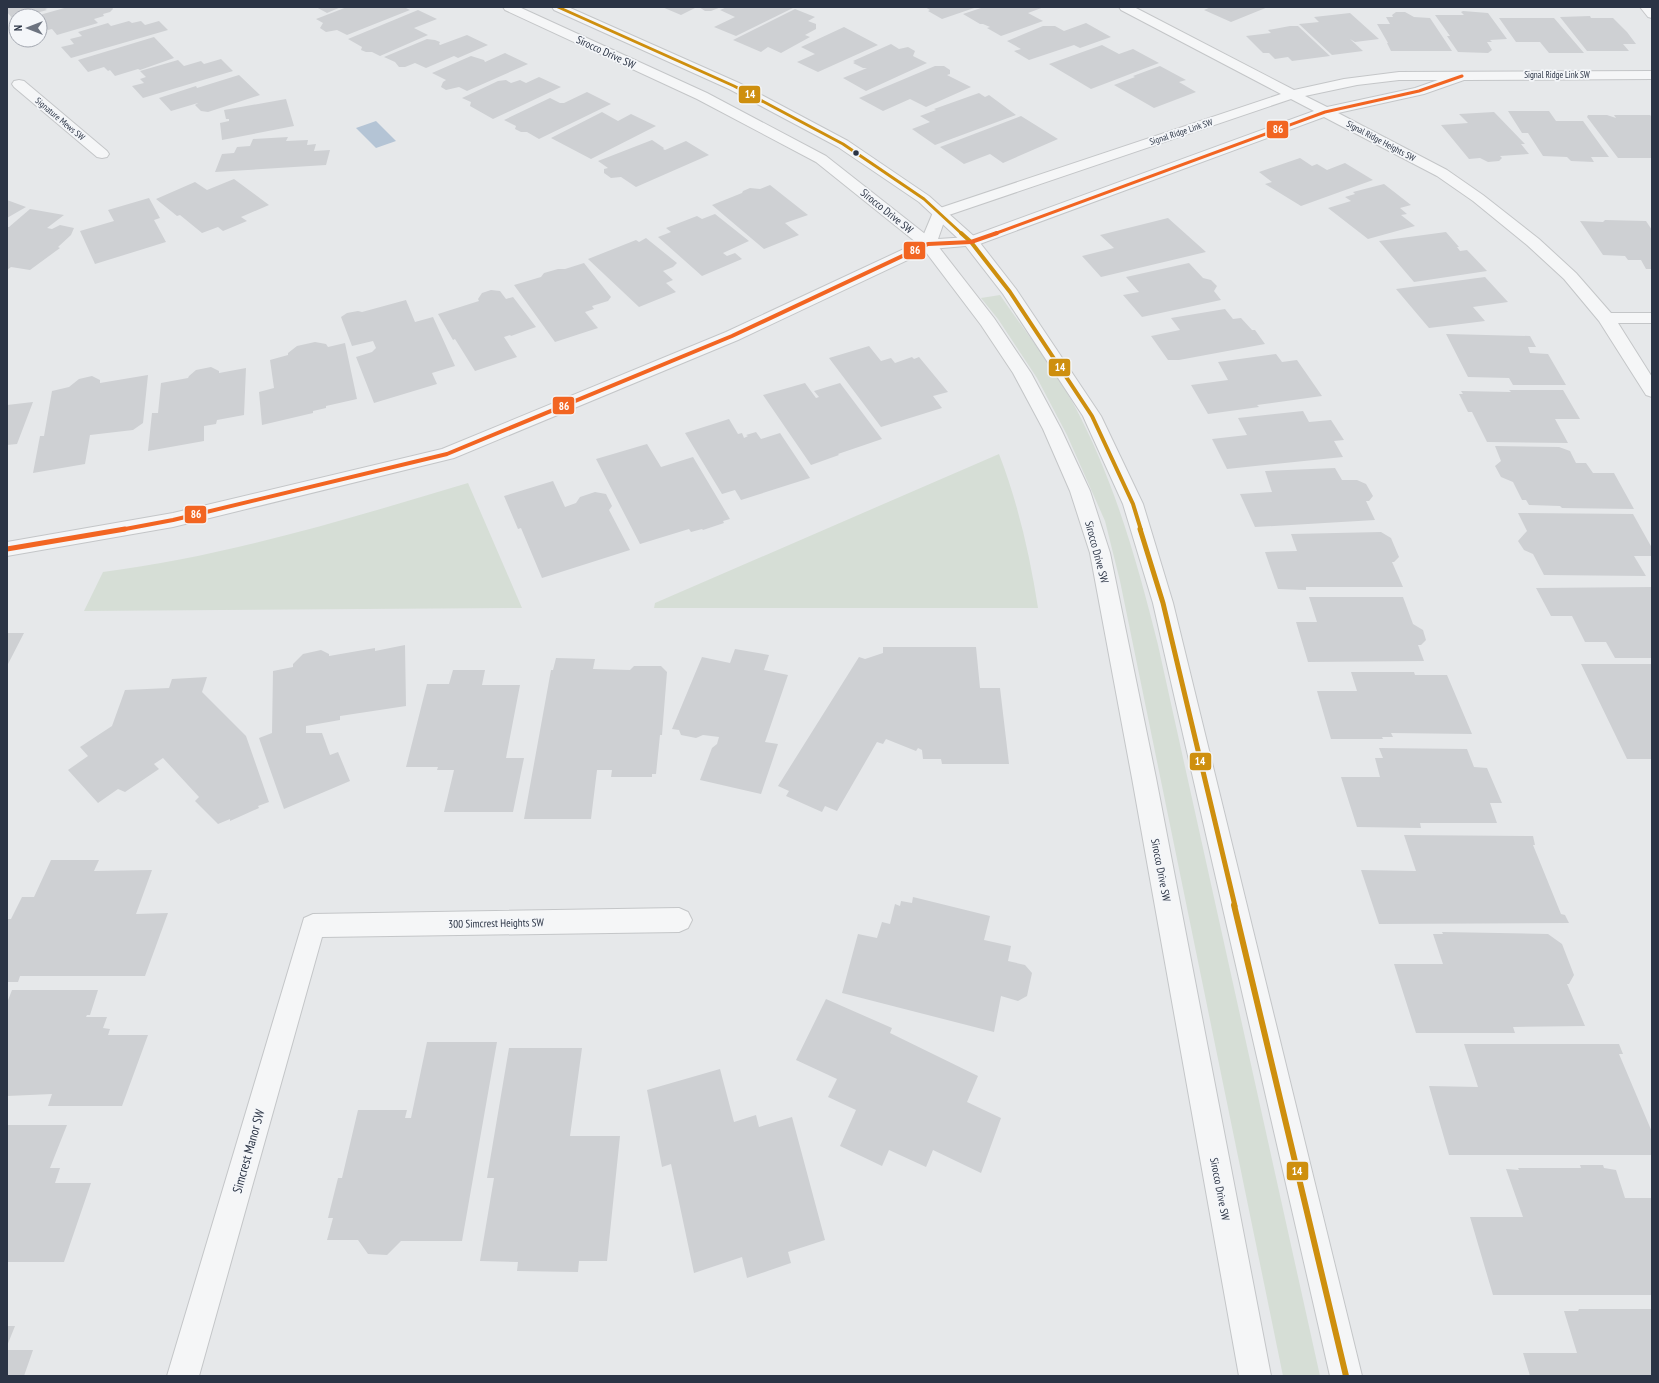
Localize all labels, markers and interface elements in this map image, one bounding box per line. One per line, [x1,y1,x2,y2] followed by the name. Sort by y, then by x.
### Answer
[8,8,48,48] north arrow
[11,25,25,31] text: N
[574,32,638,72] street label: Sirocco Drive SW
[1524,69,1590,80] street label: Signal Ridge Link SW
[738,85,761,104] line badge: 14
[745,87,756,101] text: 14
[33,95,87,143] street label: Signature Mews SW
[1148,116,1214,147] street label: Signal Ridge Link SW
[1345,118,1418,163] street label: Signal Ridge Heights SW
[1266,120,1289,139] line badge: 86
[1273,122,1283,136] text: 86
[851,148,861,158] unlabelled marker
[858,185,917,237] street label: Sirocco Drive SW
[903,241,926,260] line badge: 86
[910,243,920,257] text: 86
[1048,358,1071,377] line badge: 14
[1055,360,1066,374] text: 14
[552,396,575,415] line badge: 86
[559,399,569,413] text: 86
[184,505,207,524] line badge: 86
[191,507,201,521] text: 86
[1082,519,1112,585] street label: Sirocco Drive SW
[1189,752,1212,771] line badge: 14
[1195,754,1206,768] text: 14
[1148,837,1174,903] street label: Sirocco Drive SW
[448,915,545,931] street label: 300 Simcrest Heights SW
[228,1107,269,1195] street label: Simcrest Manor SW
[1207,1156,1233,1222] street label: Sirocco Drive SW
[1286,1161,1309,1181] line badge: 14
[1292,1164,1303,1178] text: 14

